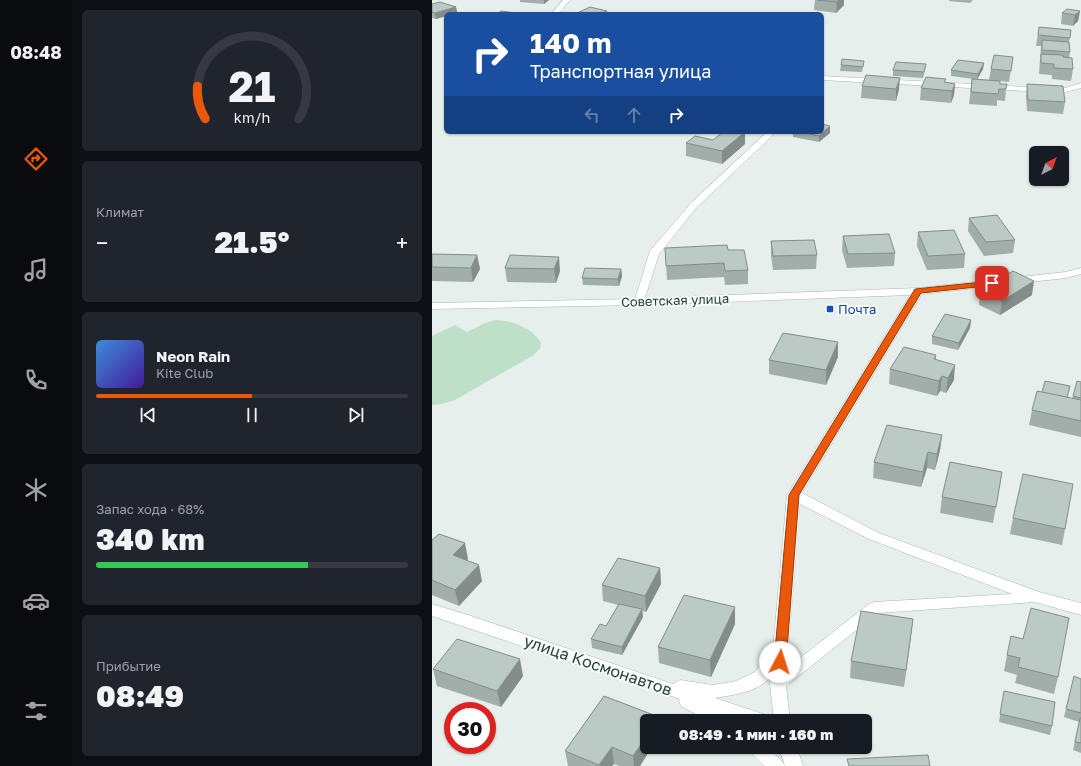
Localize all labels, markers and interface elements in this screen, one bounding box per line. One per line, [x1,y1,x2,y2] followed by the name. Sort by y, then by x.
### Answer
[530,26,612,59] text: 140 m
[464,28,516,80] icon: right
[10,41,62,63] text: 08:48
[229,60,275,110] text: 21
[530,60,712,82] text: Транспортная улица
[581,104,603,126] icon: left
[623,104,645,126] icon: ahead
[665,104,687,126] icon: right
[234,108,270,125] text: km/h
[22,145,50,173] icon: directions
[1029,146,1069,186] north arrow
[1029,146,1069,186] map controls
[96,204,144,220] text: Климат
[215,224,289,260] text: 21.5°
[96,229,108,256] text: −
[396,229,408,256] text: +
[22,256,50,284] icon: music
[975,266,1009,300] pin
[981,272,1003,294] icon: arrive
[621,290,729,310] street label: Советская улица
[838,301,876,317] place label: Почта
[825,304,835,314] marker: Почта
[156,347,230,365] text: Neon Rain
[156,365,213,381] text: Kite Club
[22,366,50,394] icon: phone
[137,404,159,426] icon: previous
[241,404,263,426] icon: pause
[345,404,367,426] icon: next
[22,476,50,504] icon: climate
[96,501,204,517] text: Запас хода · 68%
[96,521,205,557] text: 340 km
[22,587,50,615] icon: car
[521,630,675,700] street label: улица Космонавтов
[759,641,801,683] position arrow
[96,658,161,674] text: Прибытие
[96,678,184,714] text: 08:49
[22,697,50,725] icon: filters
[444,702,496,754] speed limit sign: 30
[679,725,833,743] text: 08:49 · 1 мин · 160 m

